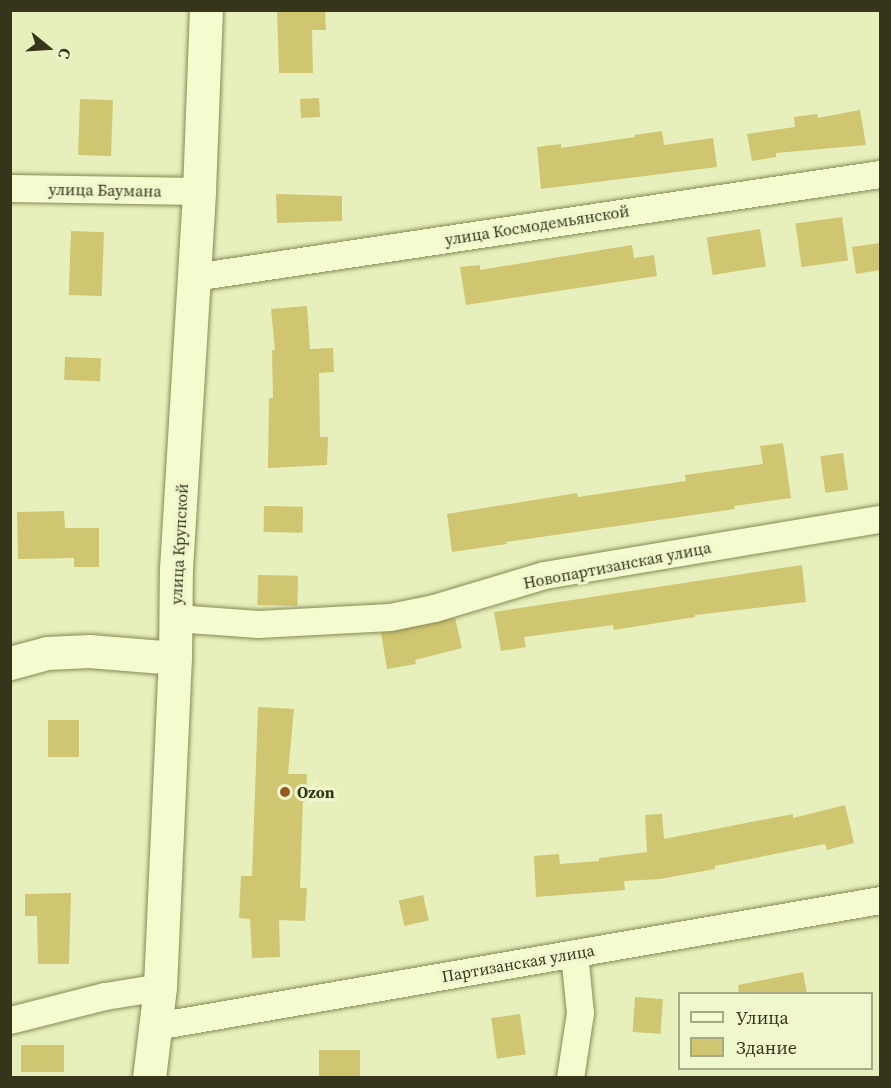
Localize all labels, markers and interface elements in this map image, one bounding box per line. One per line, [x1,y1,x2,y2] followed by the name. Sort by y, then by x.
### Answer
[18,18,78,78] north arrow
[53,45,77,62] text: С
[48,179,162,201] street label: улица Баумана
[443,201,631,249] street label: улица Космодемьянской
[166,483,192,605] street label: улица Крупской
[522,537,712,593] street label: Новопартизанская улица
[297,782,335,802] place label: Ozon
[278,785,292,799] marker: Ozon
[440,940,596,986] street label: Партизанская улица
[678,992,873,1070] legend
[736,1005,789,1030] text: Улица
[736,1035,797,1060] text: Здание

